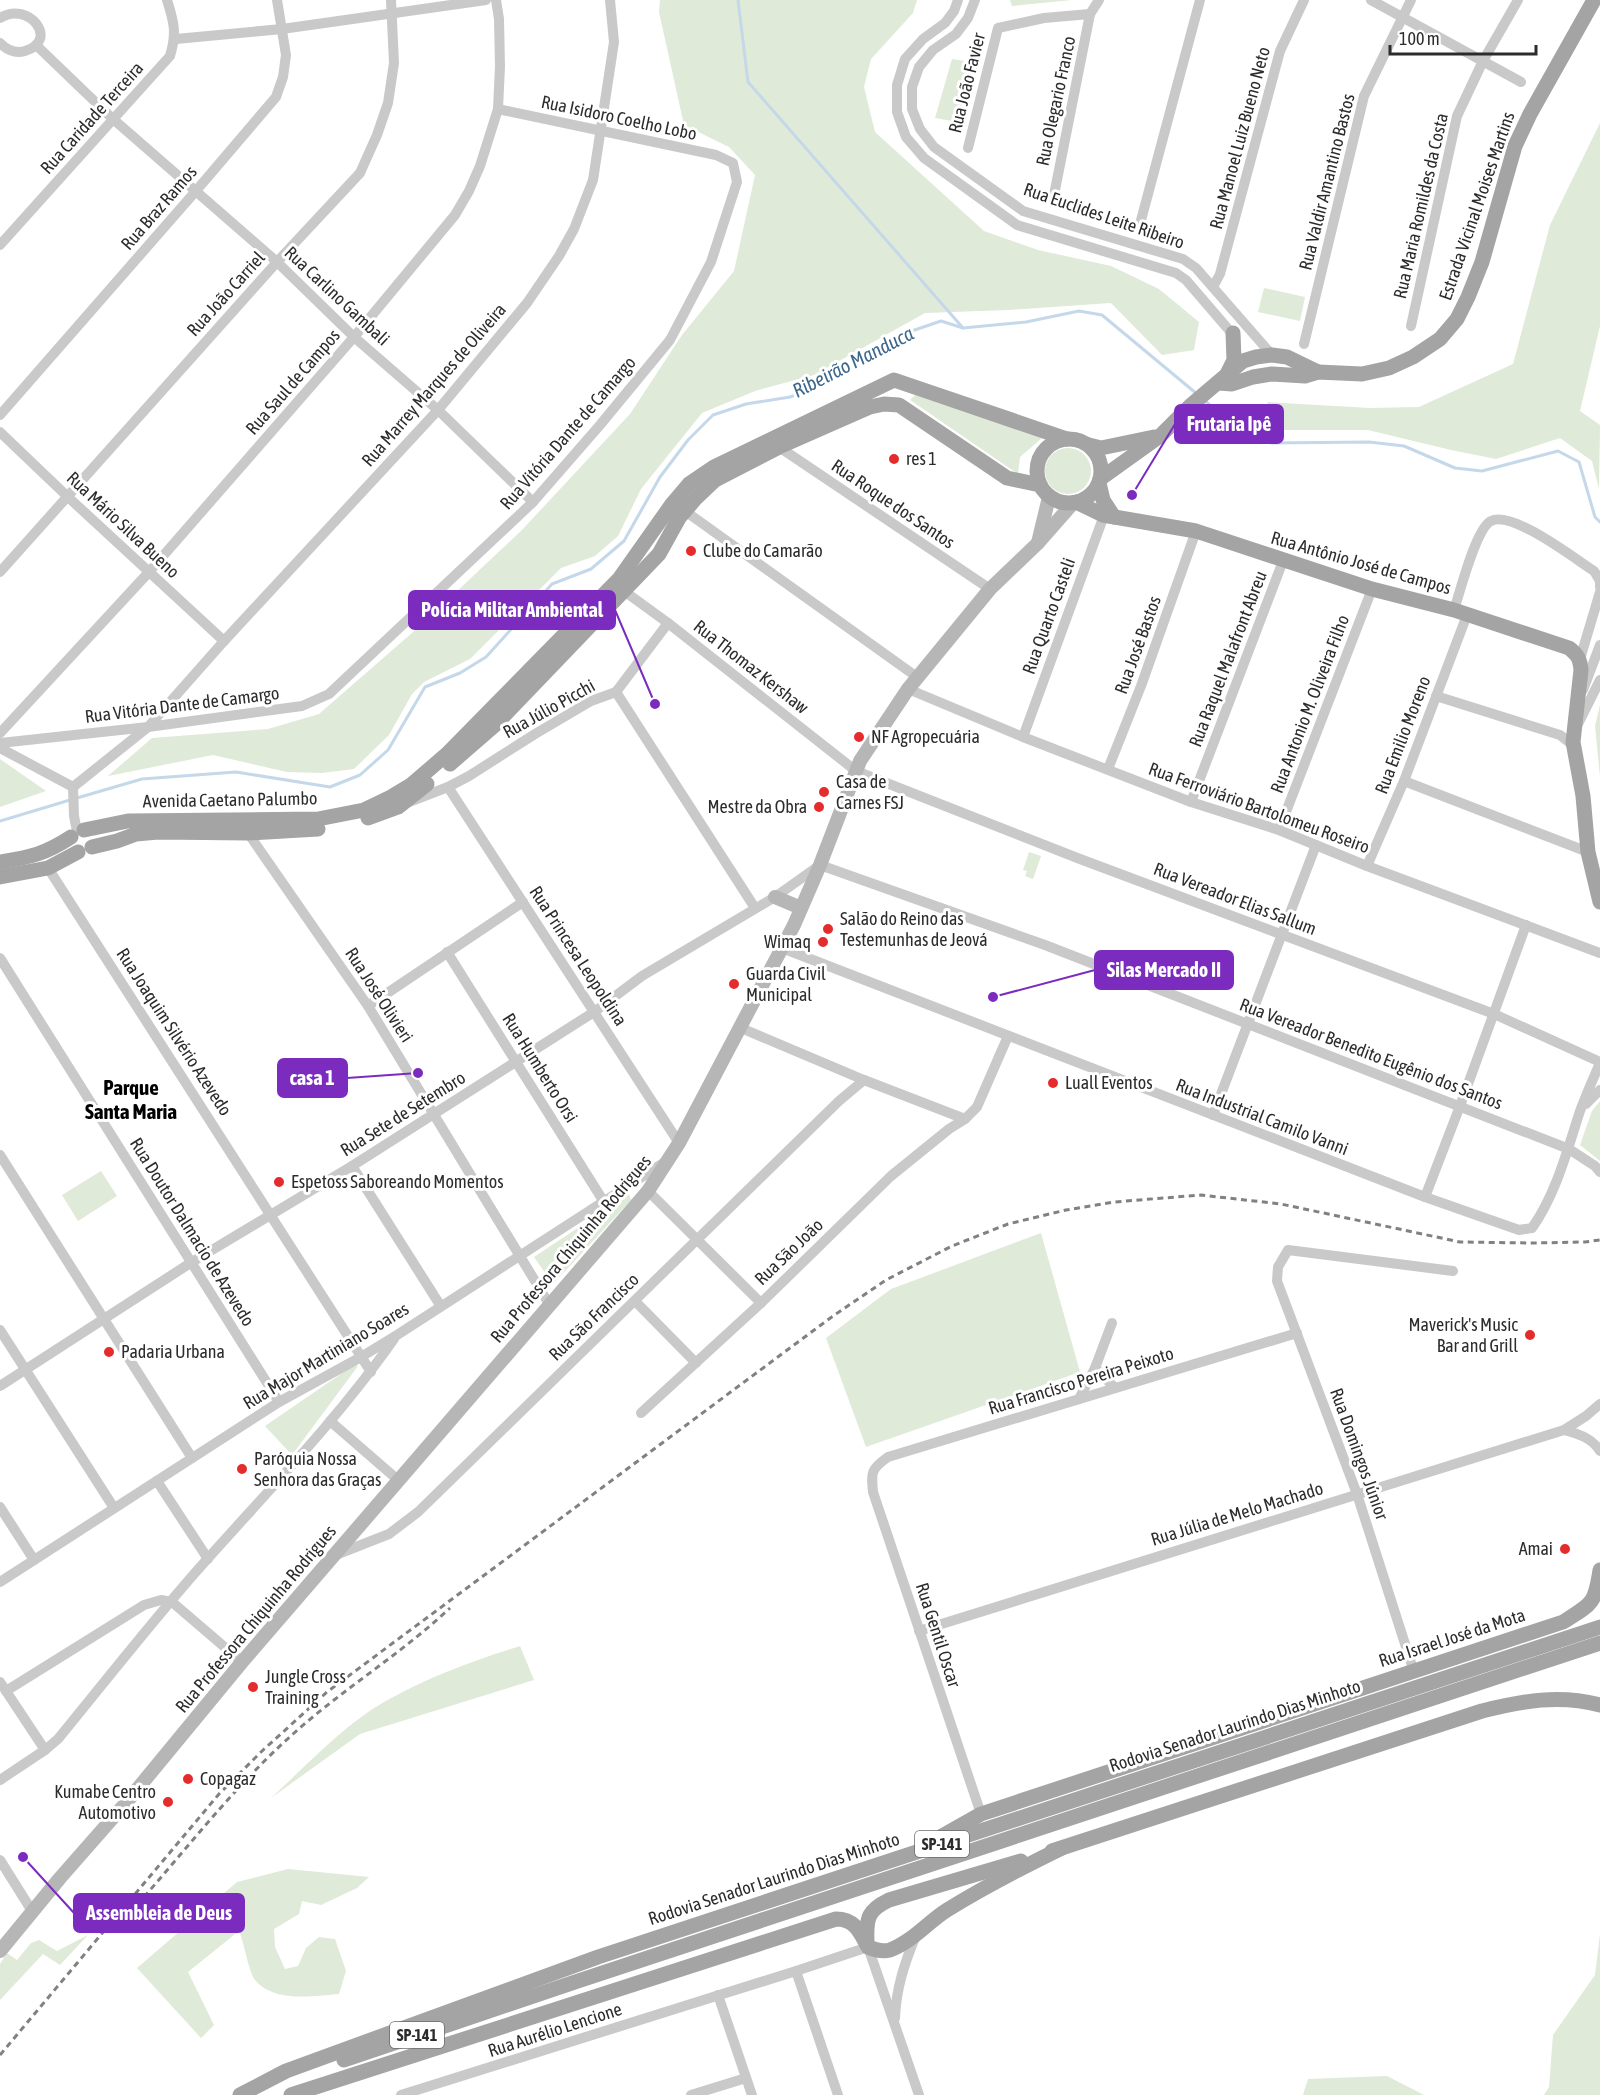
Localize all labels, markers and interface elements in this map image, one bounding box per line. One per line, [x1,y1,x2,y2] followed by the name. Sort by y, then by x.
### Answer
[1390,18,1536,56] scale bar
[1399,28,1440,49] text: 100 m
[944,30,989,135] street label: Rua João Favier
[1032,34,1080,168] street label: Rua Olegario Franco
[1205,45,1274,231] street label: Rua Manoel Luiz Bueno Neto
[36,57,147,178] street label: Rua Caridade Terceira
[539,91,699,144] street label: Rua Isidoro Coelho Lobo
[1294,91,1359,272] street label: Rua Valdir Amantino Bastos
[1434,109,1519,303] street label: Estrada Vicinal Moises Martins
[1389,111,1452,301] street label: Rua Maria Romildes da Costa
[116,161,201,254] street label: Rua Braz Ramos
[1021,178,1187,253] street label: Rua Euclides Leite Ribeiro
[281,242,394,350] street label: Rua Carlino Gambali
[182,247,269,340] street label: Rua João Carriel
[357,299,510,470] street label: Rua Marrey Marques de Oliveira
[788,321,917,402] water label: Ribeirão Manduca
[241,325,344,439] street label: Rua Saul de Campos
[496,352,640,513] street label: Rua Vitória Dante de Camargo
[1175,405,1283,443] callout: Frutaria Ipê
[1187,412,1271,435] text: Frutaria Ipê
[906,448,937,469] place label: res 1
[887,452,901,466] marker: res 1
[828,455,959,553] street label: Rua Roque dos Santos
[63,467,184,582] street label: Rua Mário Silva Bueno
[1269,527,1454,598] street label: Rua Antônio José de Campos
[703,540,823,561] place label: Clube do Camarão
[684,544,698,558] marker: Clube do Camarão
[1018,555,1079,677] street label: Rua Quarto Casteli
[1184,568,1271,750] street label: Rua Raquel Malafront Abreu
[409,591,615,629] callout: Polícia Militar Ambiental
[1110,593,1165,697] street label: Rua José Bastos
[421,598,604,621] text: Polícia Militar Ambiental
[1266,612,1353,796] street label: Rua Antonio M. Oliveira Filho
[690,615,813,718] street label: Rua Thomaz Kershaw
[1370,673,1435,797] street label: Rua Emilio Moreno
[499,675,598,742] street label: Rua Júlio Picchi
[84,682,280,727] street label: Rua Vitória Dante de Camargo
[871,726,980,747] place label: NF Agropecuária
[852,730,866,744] marker: NF Agropecuária
[1146,758,1372,857] street label: Rua Ferroviário Bartolomeu Roseiro
[836,771,904,813] place label: Casa de Carnes FSJ
[817,785,831,799] marker: Casa de Carnes FSJ
[143,787,317,812] street label: Avenida Caetano Palumbo
[708,796,807,817] place label: Mestre da Obra
[812,800,826,814] marker: Mestre da Obra
[1151,858,1319,939] street label: Rua Vereador Elias Sallum
[525,882,631,1030] street label: Rua Princesa Leopoldina
[840,908,988,950] place label: Salão do Reino das Testemunhas de Jeová
[821,922,835,936] marker: Salão do Reino das Testemunhas de Jeová
[764,931,811,952] place label: Wimaq
[816,935,830,949] marker: Wimaq
[112,944,236,1119] street label: Rua Joaquim Silvério Azevedo
[341,944,418,1046] street label: Rua José Olivieri
[1095,951,1233,989] callout: Silas Mercado II
[1107,958,1221,981] text: Silas Mercado II
[746,963,826,1005] place label: Guarda Civil Municipal
[727,977,741,991] marker: Guarda Civil Municipal
[1237,994,1506,1113] street label: Rua Vereador Benedito Eugênio dos Santos
[498,1009,582,1126] street label: Rua Humberto Orsi
[278,1059,347,1097] callout: casa 1
[289,1066,335,1089] text: casa 1
[336,1067,469,1160] street label: Rua Sete de Setembro
[1065,1072,1153,1093] place label: Luall Eventos
[1173,1074,1351,1159] street label: Rua Industrial Camilo Vanni
[85,1075,177,1123] district label: Parque Santa Maria
[1046,1076,1060,1090] marker: Luall Eventos
[126,1134,259,1330] street label: Rua Doutor Dalmacio de Azevedo
[486,1151,655,1347] street label: Rua Professora Chiquinha Rodrigues
[291,1171,504,1192] place label: Espetoss Saboreando Momentos
[272,1175,286,1189] marker: Espetoss Saboreando Momentos
[750,1214,827,1289] street label: Rua São João
[544,1269,643,1365] street label: Rua São Francisco
[239,1298,412,1413] street label: Rua Major Martiniano Soares
[1408,1314,1518,1356] place label: Maverick's Music Bar and Grill
[1523,1328,1537,1342] marker: Maverick's Music Bar and Grill
[121,1341,225,1362] place label: Padaria Urbana
[986,1342,1176,1419] street label: Rua Francisco Pereira Peixoto
[102,1345,116,1359] marker: Padaria Urbana
[1326,1385,1393,1523] street label: Rua Domingos Júnior
[254,1448,381,1490] place label: Paróquia Nossa Senhora das Graças
[235,1462,249,1476] marker: Paróquia Nossa Senhora das Graças
[1148,1477,1325,1550] street label: Rua Júlia de Melo Machado
[171,1521,340,1717] street label: Rua Professora Chiquinha Rodrigues
[1519,1538,1553,1559] place label: Amai
[1558,1542,1572,1556] marker: Amai
[912,1580,965,1690] street label: Rua Gentil Oscar
[1376,1604,1528,1671] street label: Rua Israel José da Mota
[265,1666,346,1708] place label: Jungle Cross Training
[1107,1675,1363,1776] street label: Rodovia Senador Laurindo Dias Minhoto
[246,1680,260,1694] marker: Jungle Cross Training
[200,1768,256,1789] place label: Copagaz
[181,1772,195,1786] marker: Copagaz
[54,1781,156,1823] place label: Kumabe Centro Automotivo
[161,1795,175,1809] marker: Kumabe Centro Automotivo
[646,1828,902,1929] street label: Rodovia Senador Laurindo Dias Minhoto
[915,1831,969,1857] road number: SP-141
[74,1894,244,1932] callout: Assembleia de Deus
[85,1901,232,1924] text: Assembleia de Deus
[485,1998,624,2061] street label: Rua Aurélio Lencione
[390,2022,444,2048] road number: SP-141

